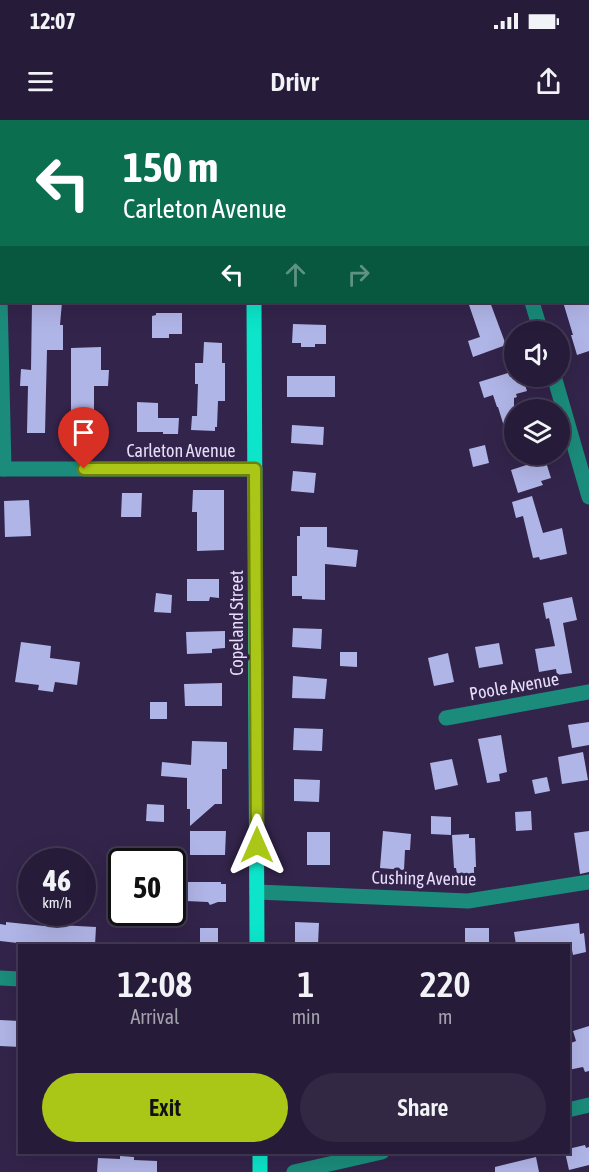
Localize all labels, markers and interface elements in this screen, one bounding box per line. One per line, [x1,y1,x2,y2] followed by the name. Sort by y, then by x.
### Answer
[30,8,76,34] text: 12:07
[24,65,57,98] icon: menu
[532,65,565,98] icon: share
[270,66,319,97] text: Drivr
[123,143,218,191] text: 150 m
[24,144,102,222] icon: left
[123,193,287,224] text: Carleton Avenue
[216,258,249,291] icon: left
[279,258,312,291] icon: ahead
[342,258,375,291] icon: right
[504,321,570,465] map controls
[504,321,570,387] button: sound
[504,399,570,465] button: layers
[58,407,109,469] pin
[67,416,100,449] icon: arrive
[126,440,236,461] street label: Carleton Avenue
[226,570,247,676] street label: Copeland Street
[468,668,560,704] street label: Poole Avenue
[225,813,289,877] position arrow
[108,848,186,926] speed limit sign: 50
[43,863,71,897] text: 46
[371,867,477,889] street label: Cushing Avenue
[42,894,72,911] text: km/h
[117,963,192,1005] text: 12:08
[298,963,314,1005] text: 1
[420,963,471,1005] text: 220
[130,1005,179,1028] text: Arrival
[292,1005,320,1028] text: min
[438,1005,452,1028] text: m
[42,1073,288,1142] button: Exit
[300,1073,546,1142] button: Share

